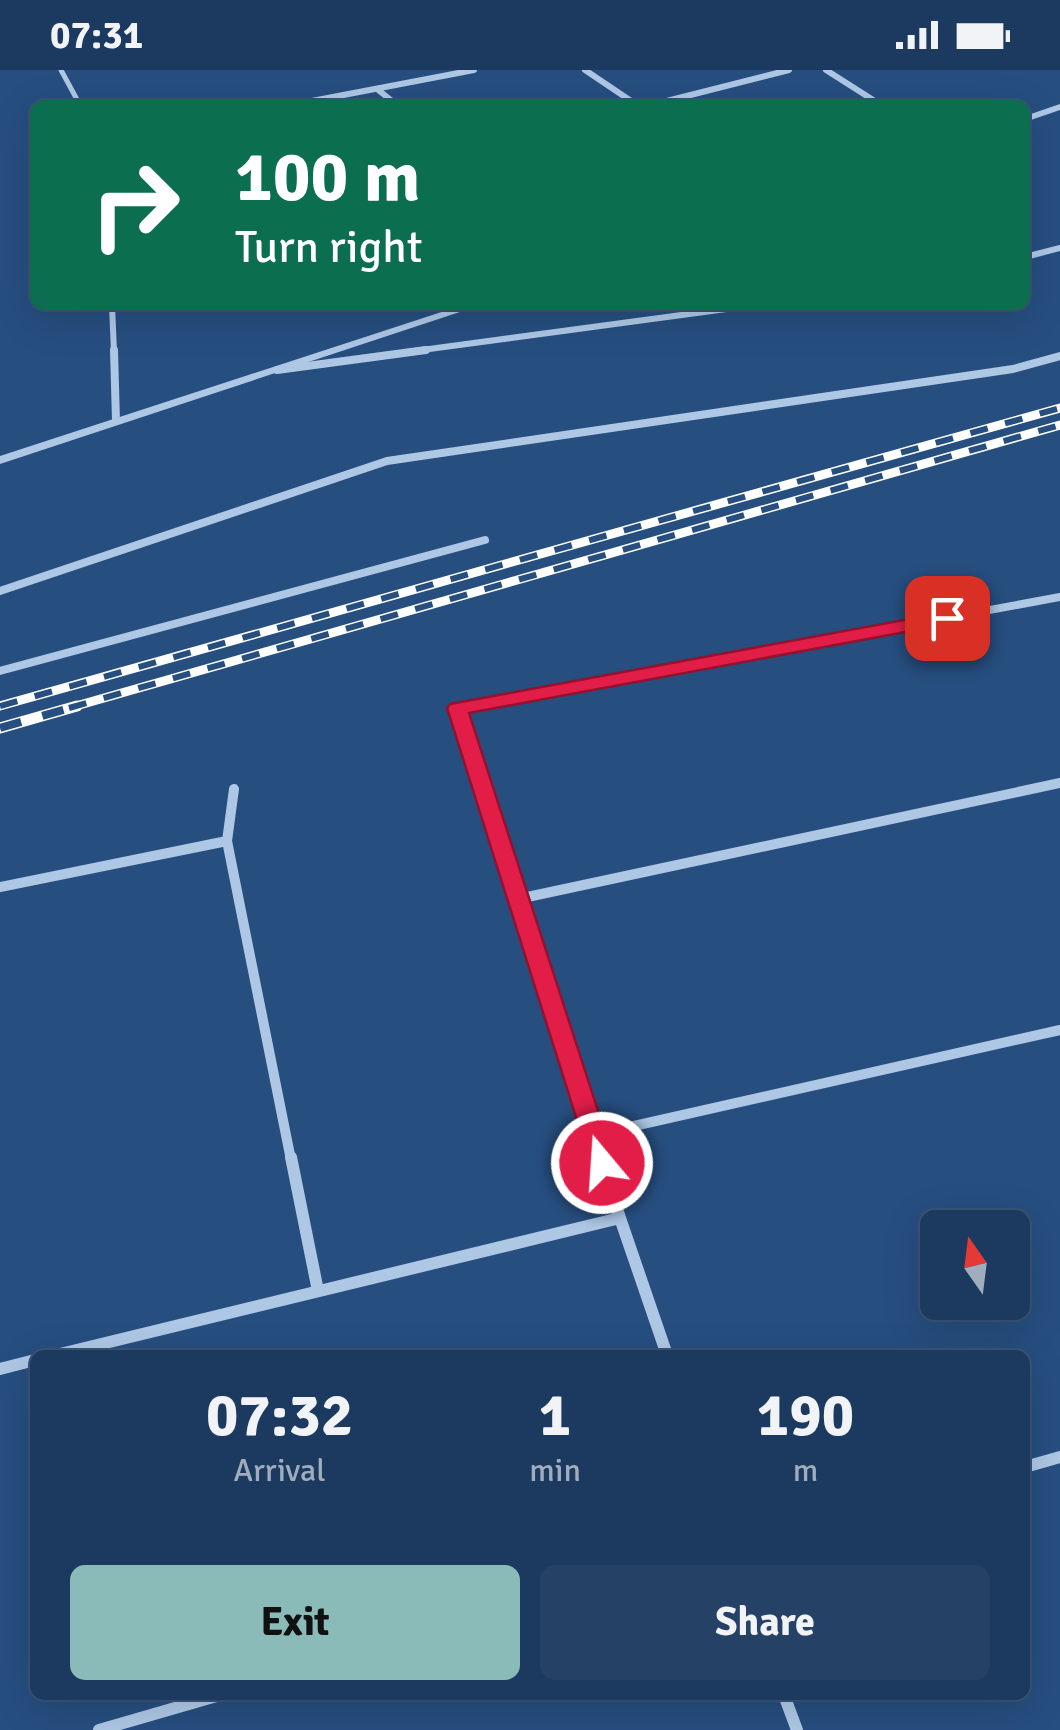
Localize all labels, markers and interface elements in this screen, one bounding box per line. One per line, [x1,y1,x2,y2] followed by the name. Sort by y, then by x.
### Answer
[50,12,143,59] text: 07:31
[235,134,420,220] text: 100 m
[70,140,200,270] icon: right
[235,220,423,275] text: Turn right
[905,576,990,661] pin
[920,591,975,646] icon: arrive
[550,1111,654,1215] position arrow
[920,1210,1030,1320] north arrow
[920,1210,1030,1320] map controls
[206,1379,353,1453] text: 07:32
[539,1379,571,1453] text: 1
[757,1379,854,1453] text: 190
[234,1451,326,1490] text: Arrival
[529,1451,581,1490] text: min
[793,1451,818,1490] text: m
[70,1565,520,1680] button: Exit
[540,1565,990,1680] button: Share

